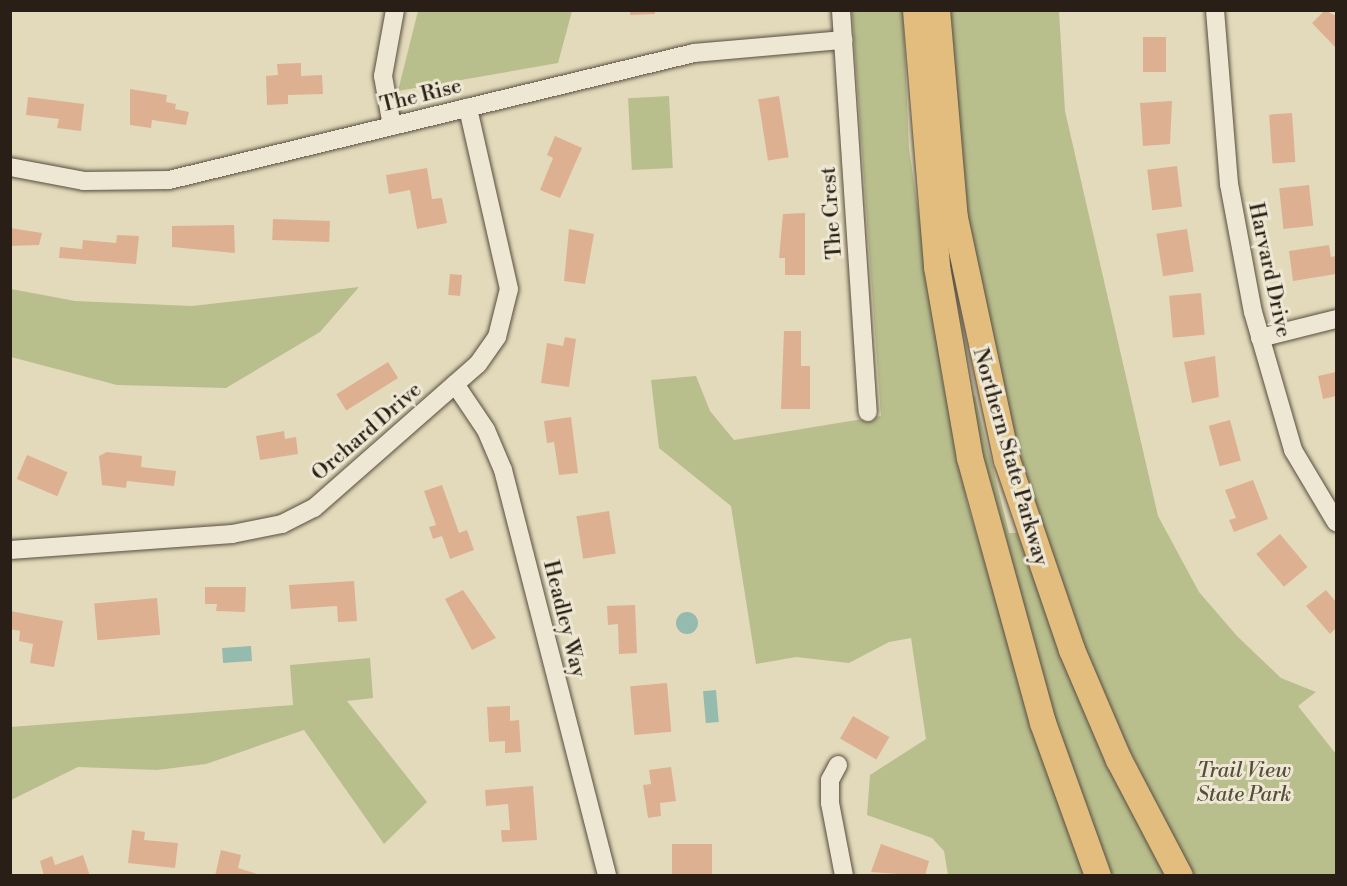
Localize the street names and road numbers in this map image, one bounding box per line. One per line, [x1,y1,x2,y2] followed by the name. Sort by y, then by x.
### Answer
[378,74,464,118] street label: The Rise
[816,166,848,260] street label: The Crest
[1242,200,1296,340] street label: Harvard Drive
[967,345,1053,569] street label: Northern State Parkway
[307,377,427,487] street label: Orchard Drive
[537,558,591,680] street label: Headley Way

